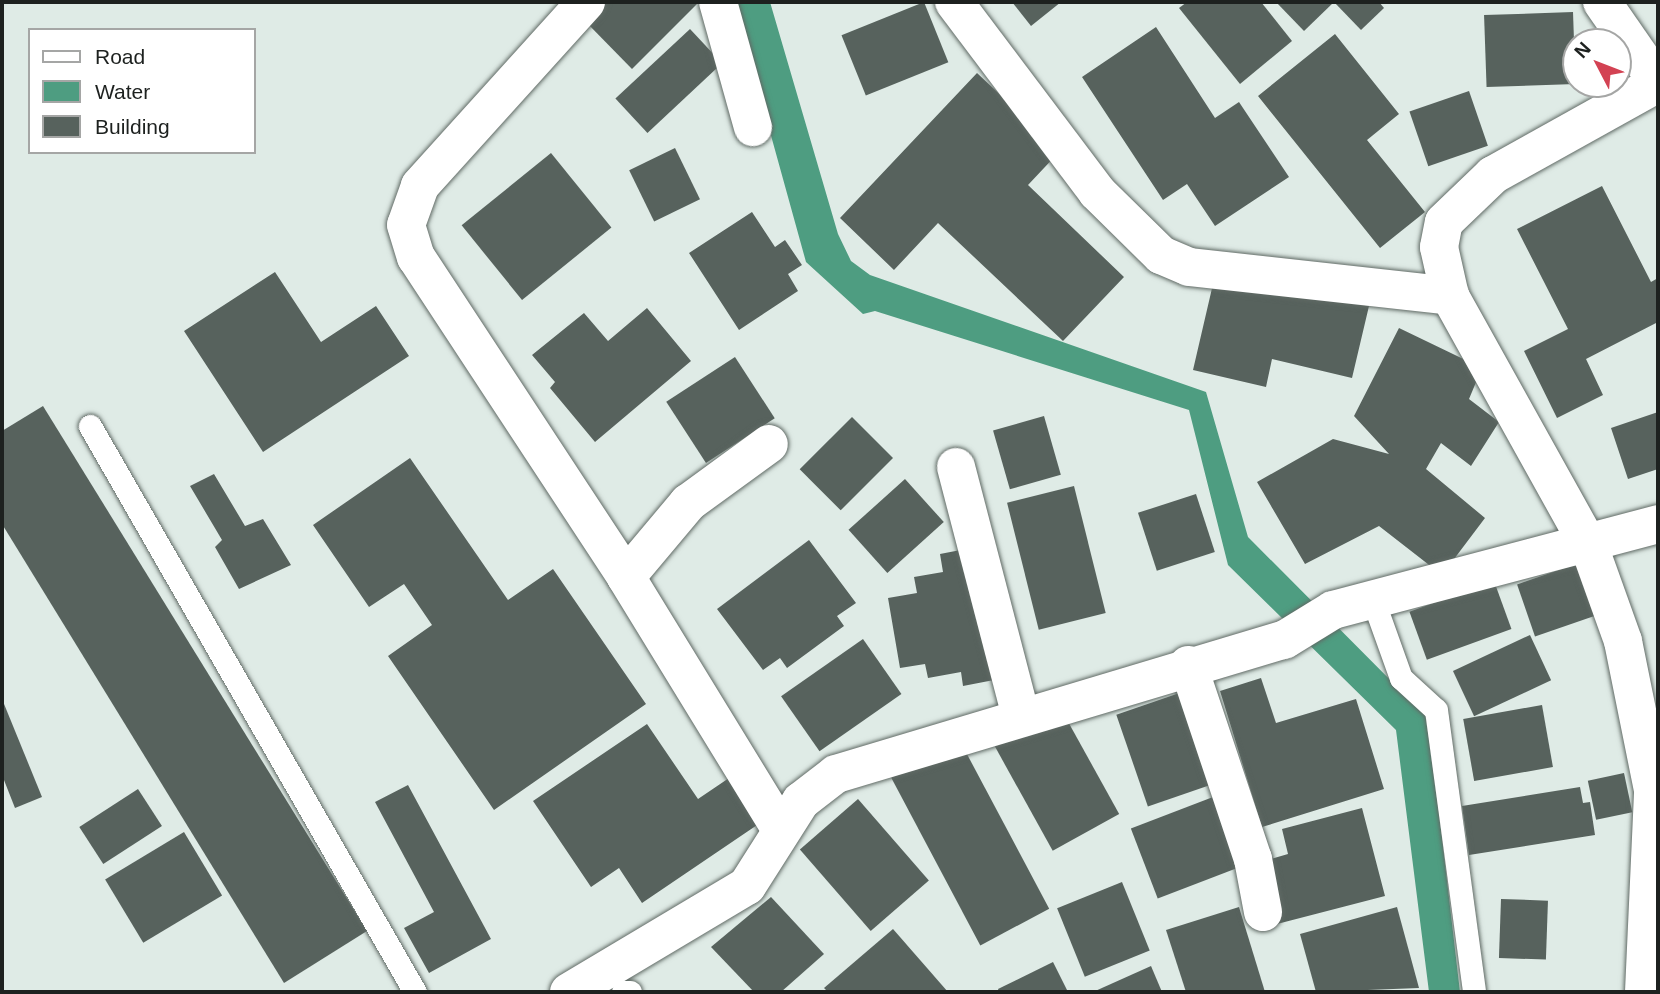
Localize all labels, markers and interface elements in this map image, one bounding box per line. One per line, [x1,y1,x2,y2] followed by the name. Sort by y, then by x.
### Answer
[28,28,256,154] legend
[1562,28,1632,98] north arrow
[1570,38,1595,62] text: N
[95,45,145,68] text: Road
[95,80,150,103] text: Water
[95,115,170,138] text: Building

